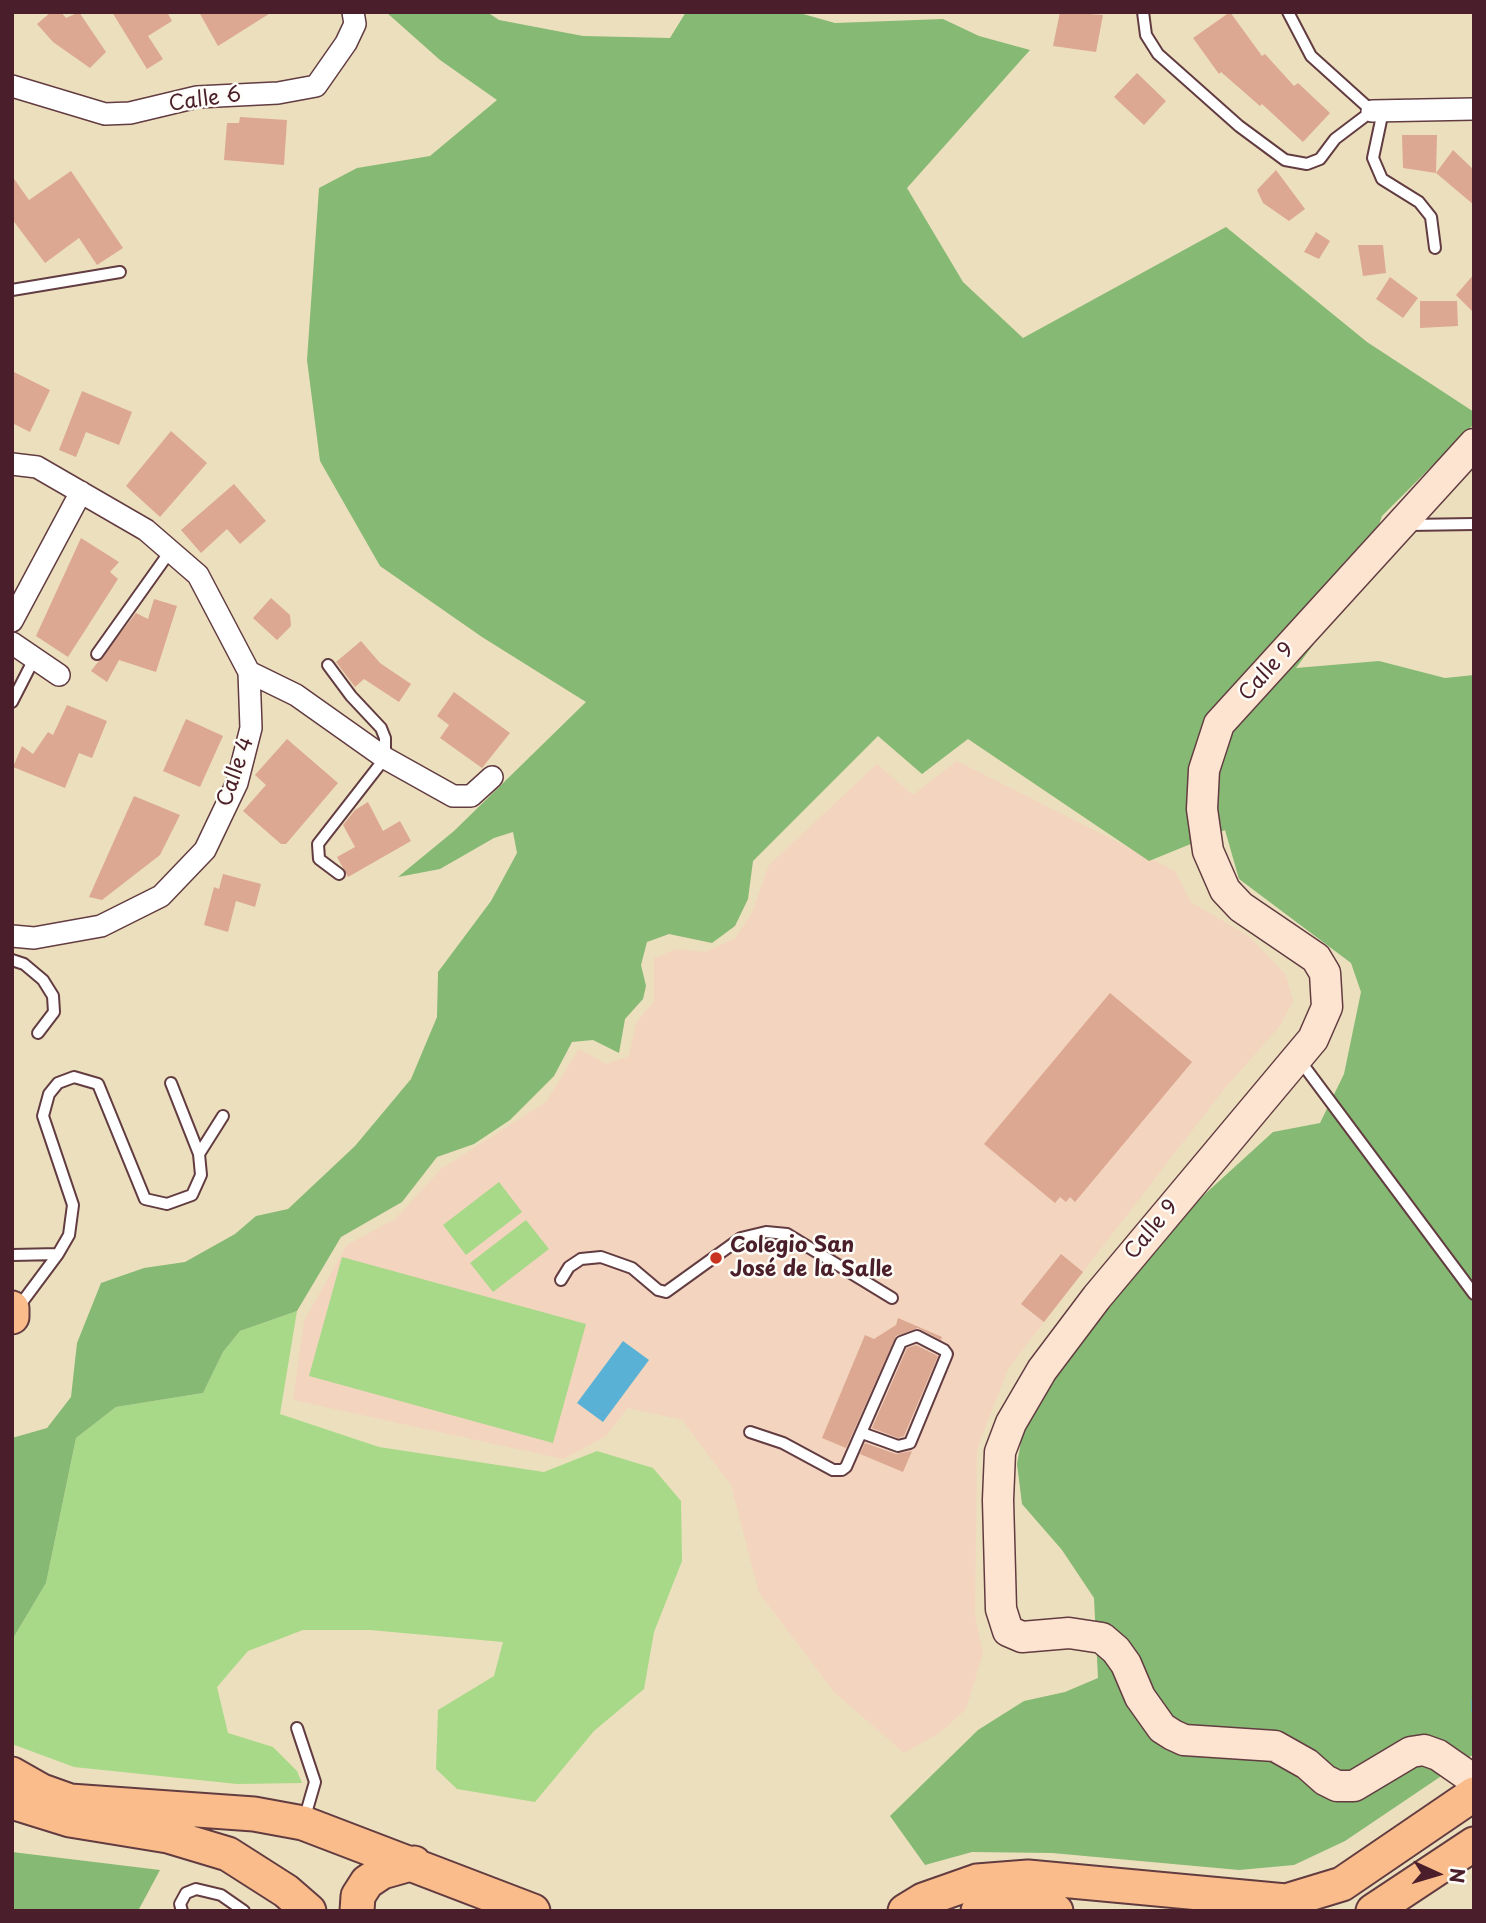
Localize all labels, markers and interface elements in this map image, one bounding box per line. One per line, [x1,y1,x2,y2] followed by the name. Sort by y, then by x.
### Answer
[167,82,243,118] street label: Calle 6
[1234,637,1300,707] street label: Calle 9
[212,734,260,810] street label: Calle 4
[1120,1195,1184,1265] street label: Calle 9
[730,1233,893,1283] place label: Colegio San José de la Salle
[708,1250,724,1266] marker: Colegio San José de la Salle
[1402,1839,1472,1909] north arrow
[1443,1867,1472,1884] text: N

